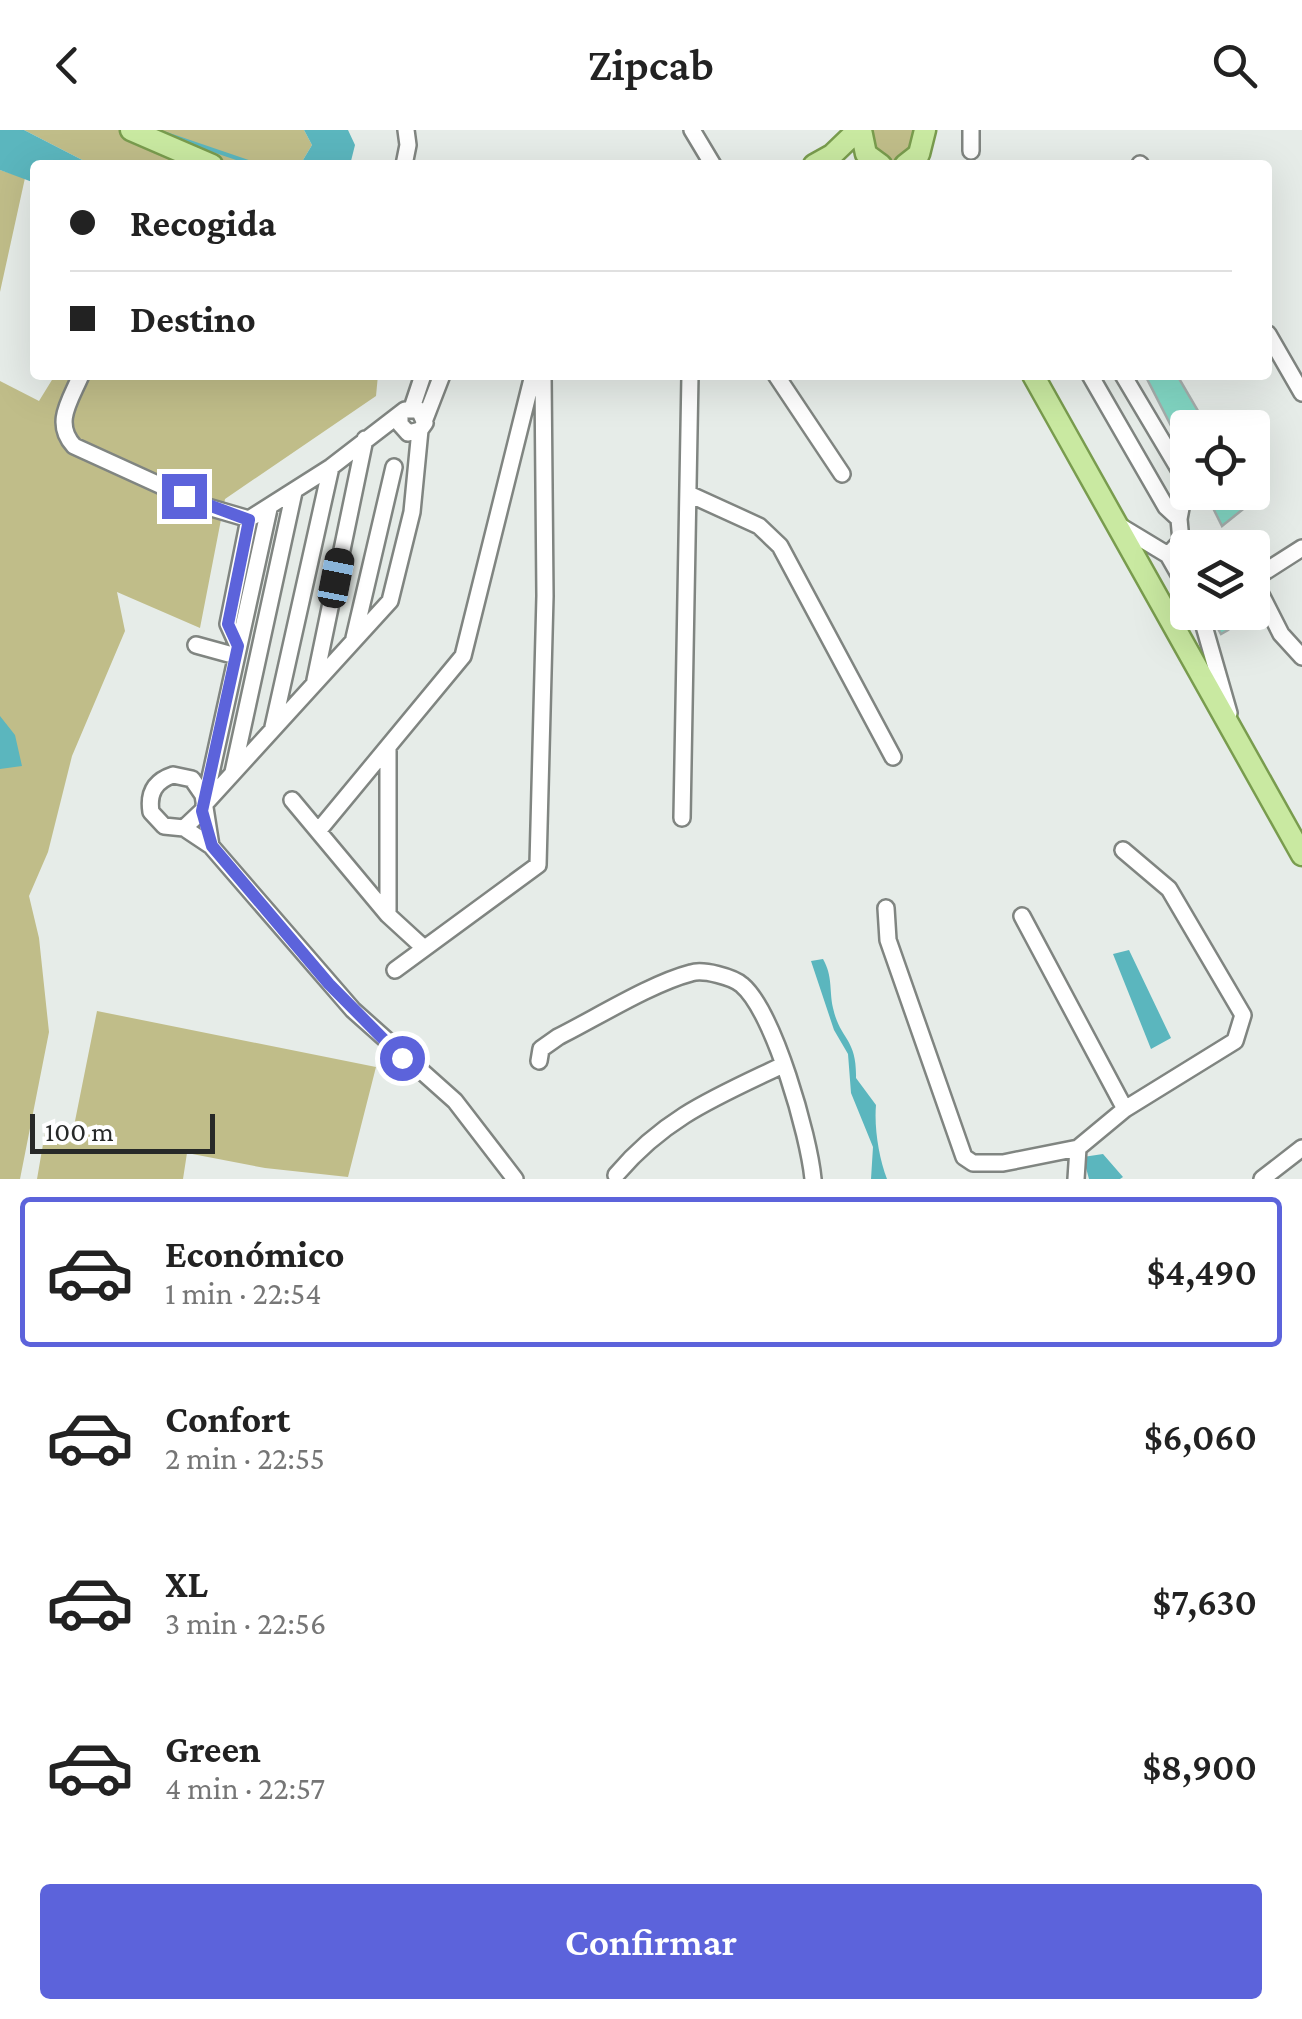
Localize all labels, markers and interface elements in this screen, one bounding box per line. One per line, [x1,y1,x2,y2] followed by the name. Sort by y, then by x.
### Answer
[40,38,95,93] icon: back
[1207,38,1262,93] icon: search
[588,40,714,90] text: Zipcab
[130,202,276,244] text: Recogida
[130,298,256,340] text: Destino
[1170,410,1270,630] map controls
[1170,410,1270,510] button: locate
[162,474,207,519] route end
[1170,530,1270,630] button: layers
[316,546,356,610] car
[380,1036,425,1081] route start
[30,1109,215,1154] scale bar
[45,1116,114,1147] text: 100 m
[45,1227,135,1317] icon: car
[165,1233,345,1275] text: Económico
[1147,1251,1257,1293] text: $4,490
[165,1275,322,1311] text: 1 min · 22:54
[45,1392,135,1482] icon: car
[165,1398,290,1440] text: Confort
[1144,1416,1257,1458] text: $6,060
[165,1440,325,1476] text: 2 min · 22:55
[45,1557,135,1647] icon: car
[165,1563,208,1605] text: XL
[1153,1581,1257,1623] text: $7,630
[165,1605,326,1641] text: 3 min · 22:56
[45,1722,135,1812] icon: car
[165,1728,261,1770] text: Green
[1142,1746,1257,1788] text: $8,900
[165,1770,325,1806] text: 4 min · 22:57
[40,1884,1262,1999] button: Confirmar

